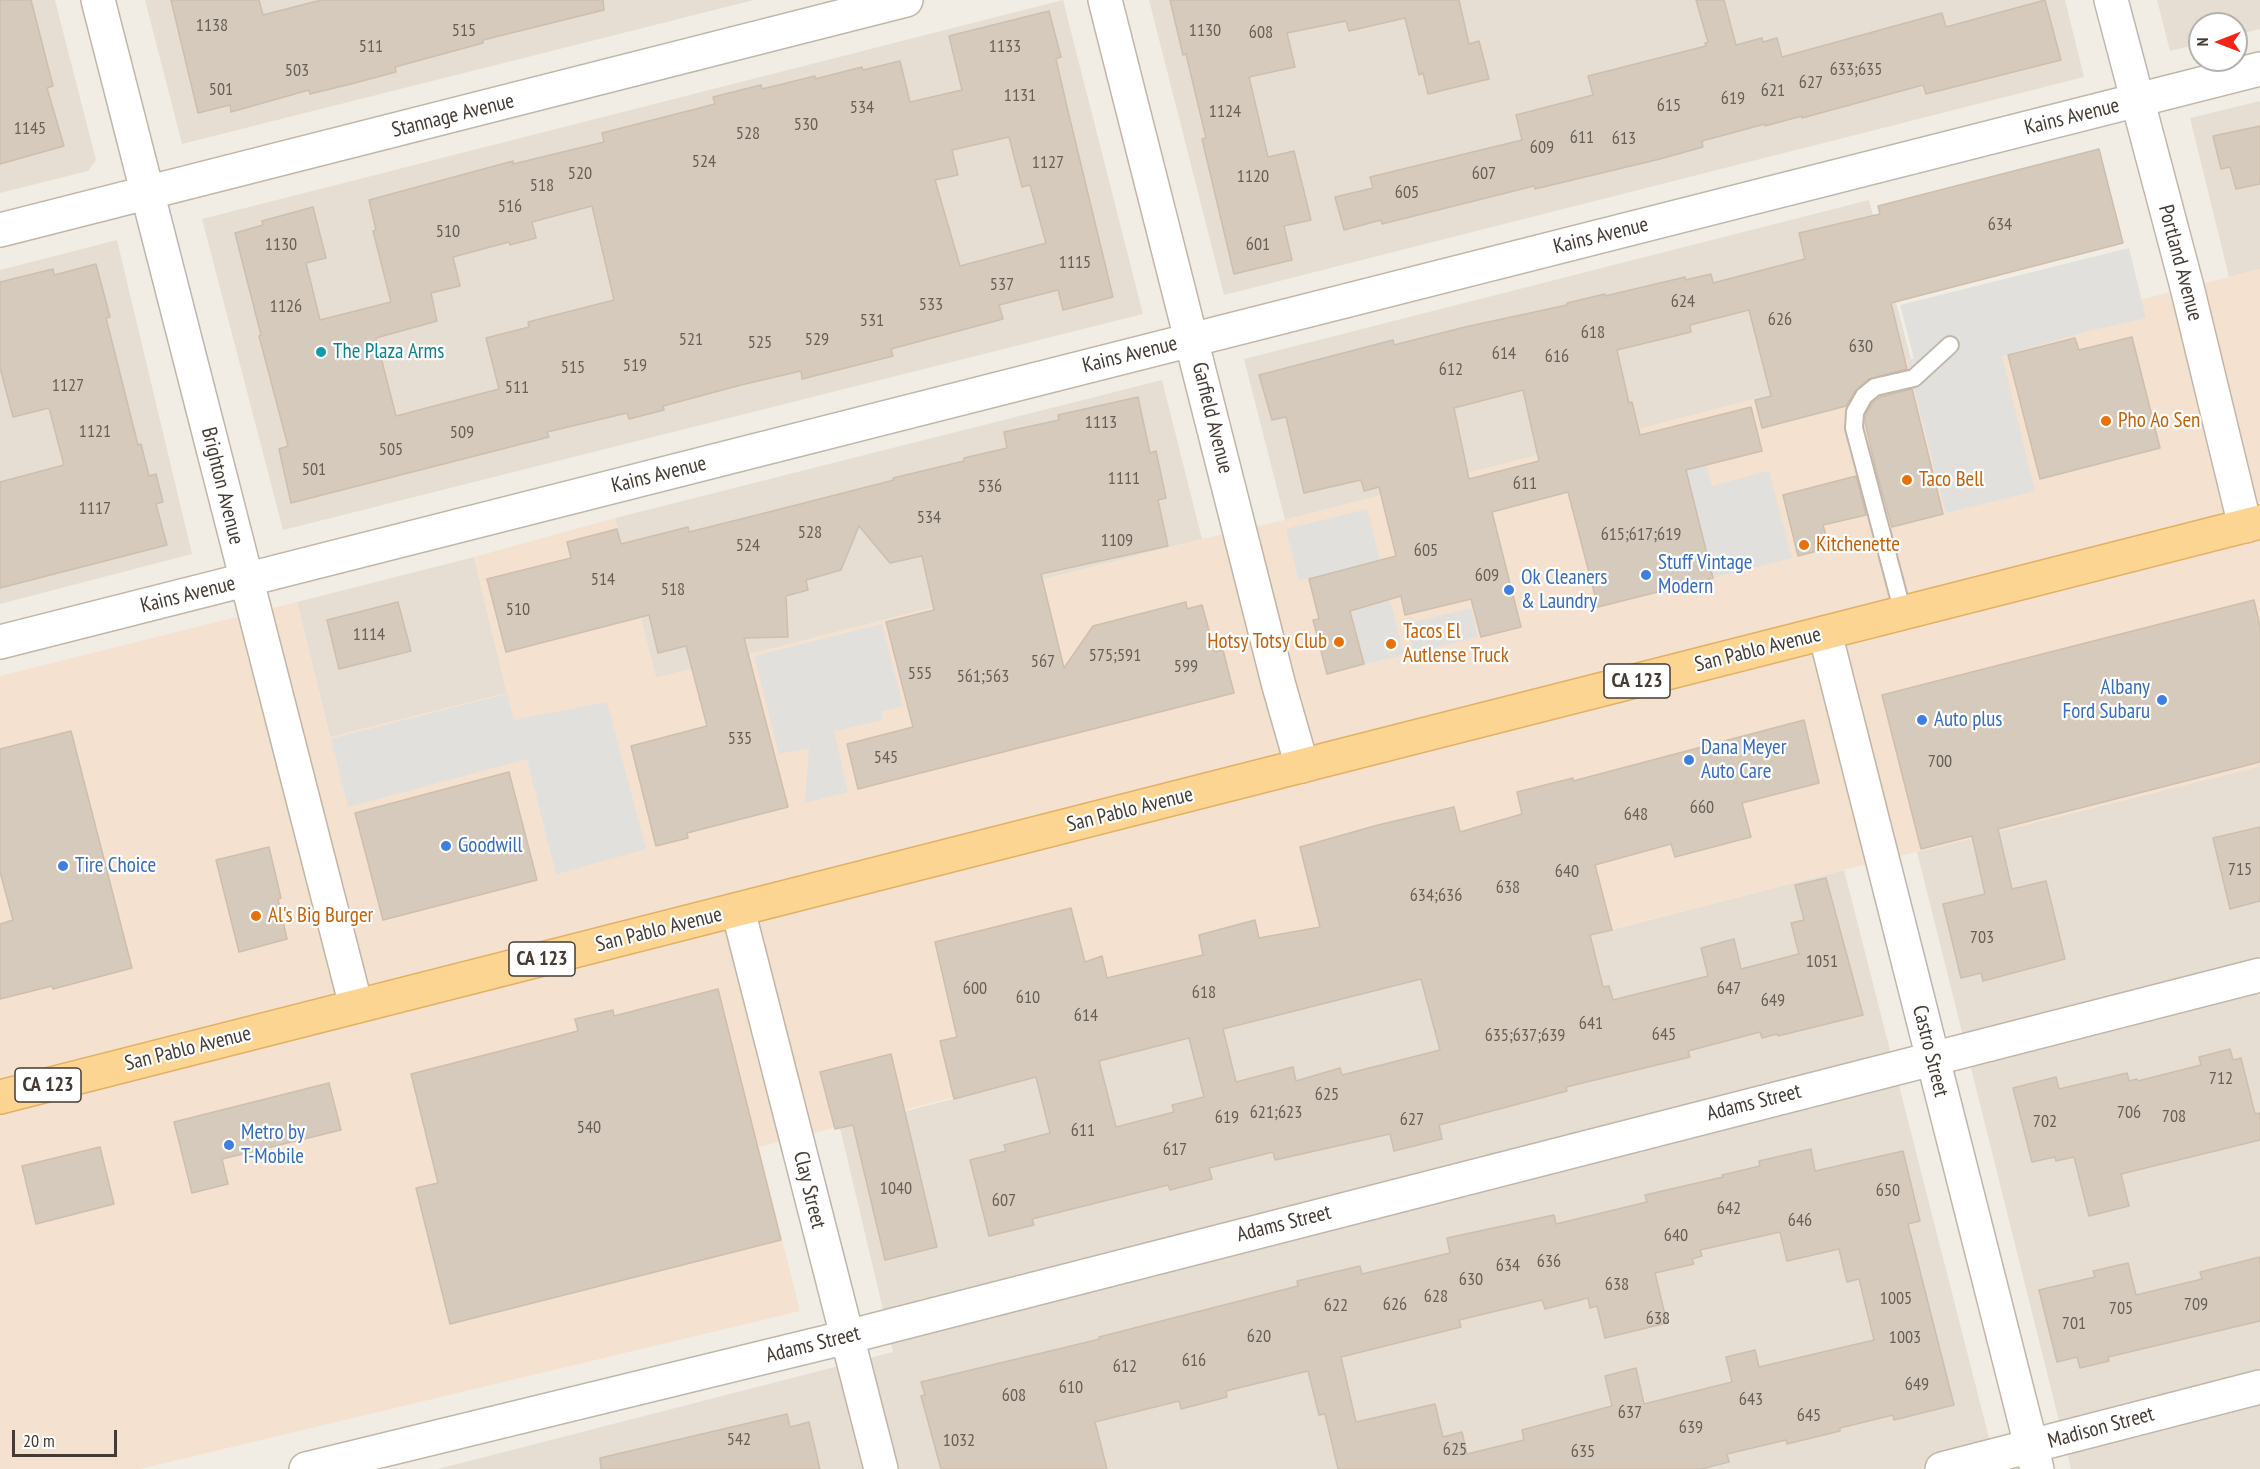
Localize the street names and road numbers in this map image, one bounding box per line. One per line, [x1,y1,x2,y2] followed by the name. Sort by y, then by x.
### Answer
[389,89,517,143] street label: Stannage Avenue
[2022,93,2122,141] street label: Kains Avenue
[2152,202,2208,324] street label: Portland Avenue
[1551,212,1651,260] street label: Kains Avenue
[1080,331,1180,379] street label: Kains Avenue
[1186,360,1238,476] street label: Garfield Avenue
[195,425,249,547] street label: Brighton Avenue
[609,451,709,499] street label: Kains Avenue
[138,571,238,619] street label: Kains Avenue
[1692,622,1824,678] street label: San Pablo Avenue
[1604,664,1670,698] road number: CA 123
[1064,782,1196,838] street label: San Pablo Avenue
[593,902,725,958] street label: San Pablo Avenue
[509,942,575,976] road number: CA 123
[1906,1003,1954,1099] street label: Castro Street
[122,1021,254,1077] street label: San Pablo Avenue
[15,1068,81,1102] road number: CA 123
[1704,1079,1804,1127] street label: Adams Street
[787,1149,831,1231] street label: Clay Street
[1234,1200,1334,1248] street label: Adams Street
[763,1321,863,1369] street label: Adams Street
[2045,1402,2157,1454] street label: Madison Street

